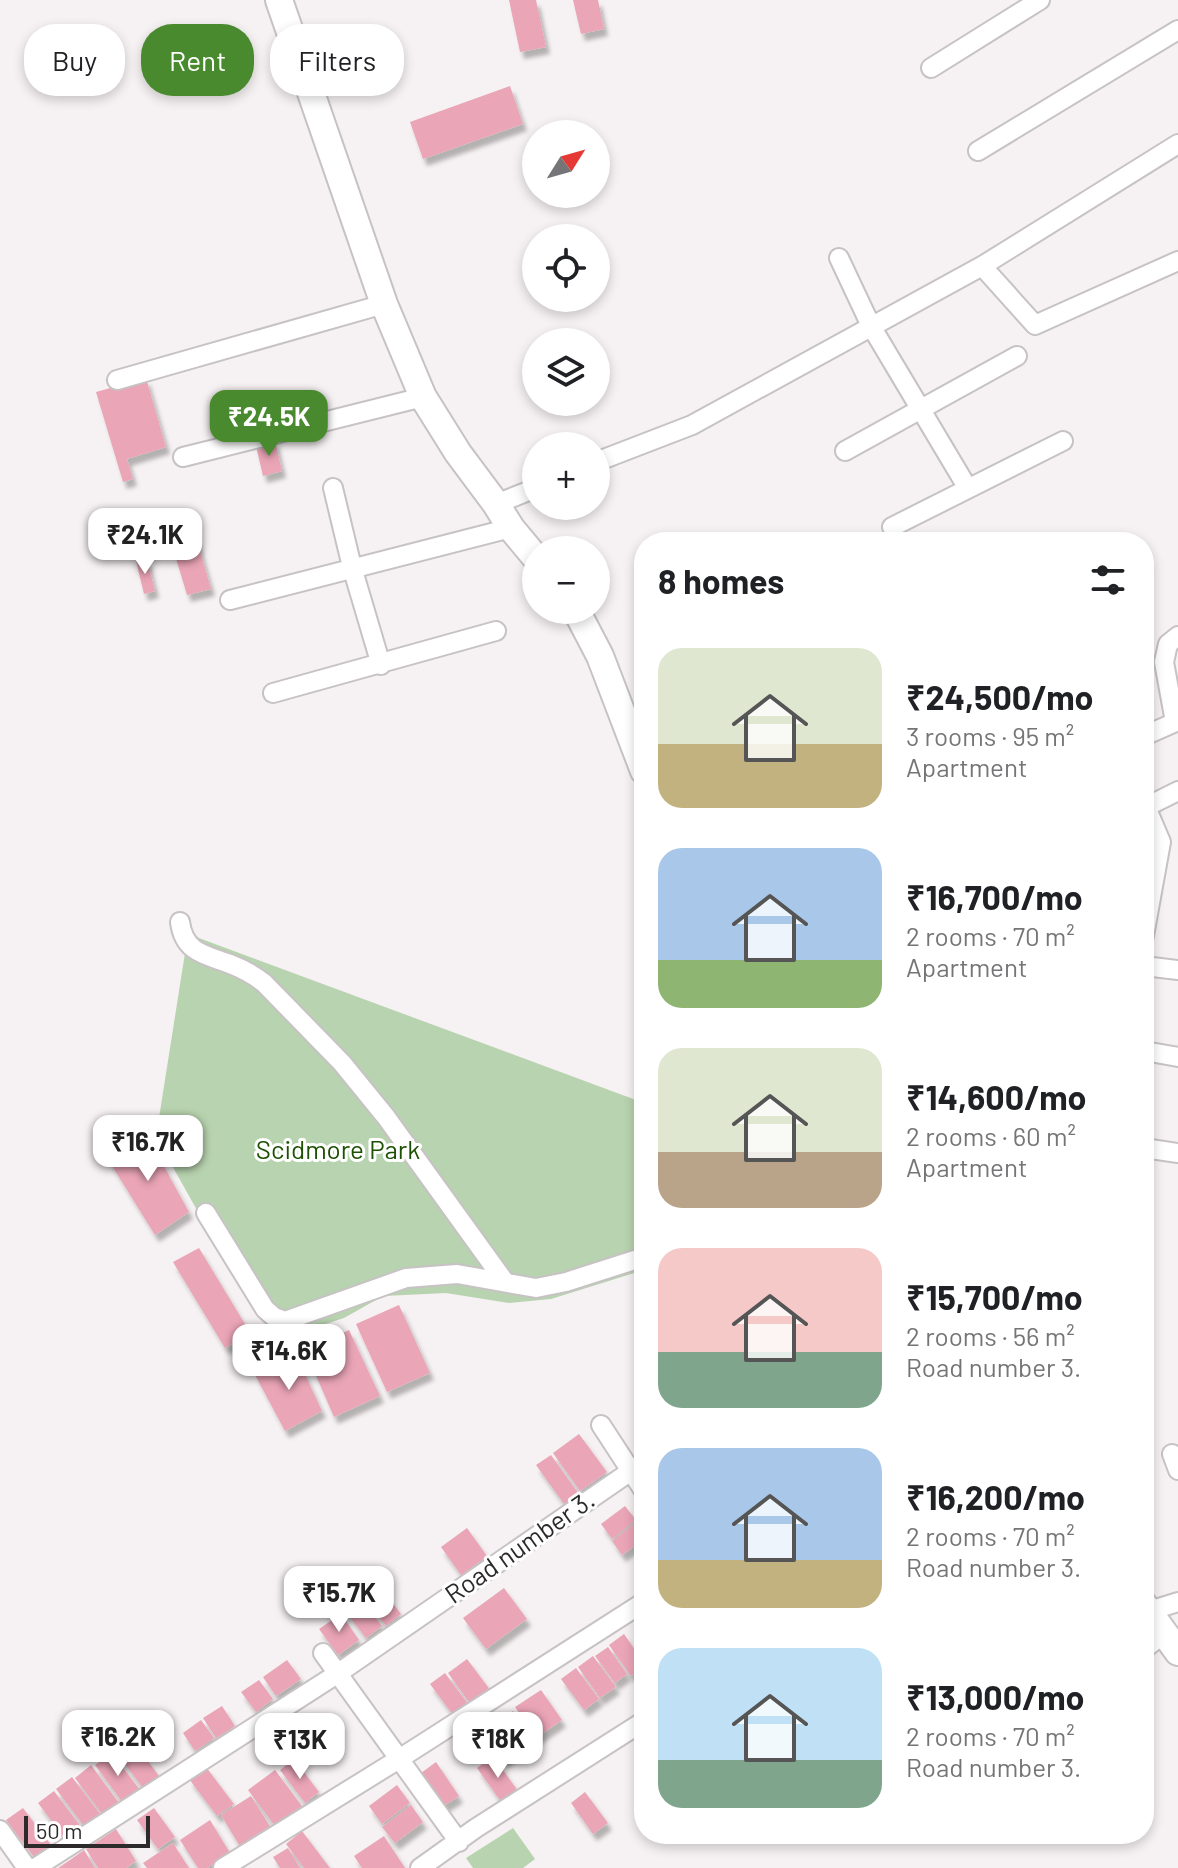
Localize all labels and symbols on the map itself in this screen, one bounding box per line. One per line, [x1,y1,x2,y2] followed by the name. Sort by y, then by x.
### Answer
[522,120,610,208] north arrow
[204,390,334,458] pin: ₹24.5K
[80,508,210,576] pin: ₹24.1K
[83,1115,213,1183] pin: ₹16.7K
[256,1133,420,1164] park label: Scidmore Park
[224,1324,354,1392] pin: ₹14.6K
[438,1483,600,1609] street label: Road number 3.
[274,1566,404,1634] pin: ₹15.7K
[53,1710,183,1778] pin: ₹16.2K
[451,1712,545,1780] pin: ₹18K
[253,1713,347,1781] pin: ₹13K
[24,1812,150,1848] scale bar

